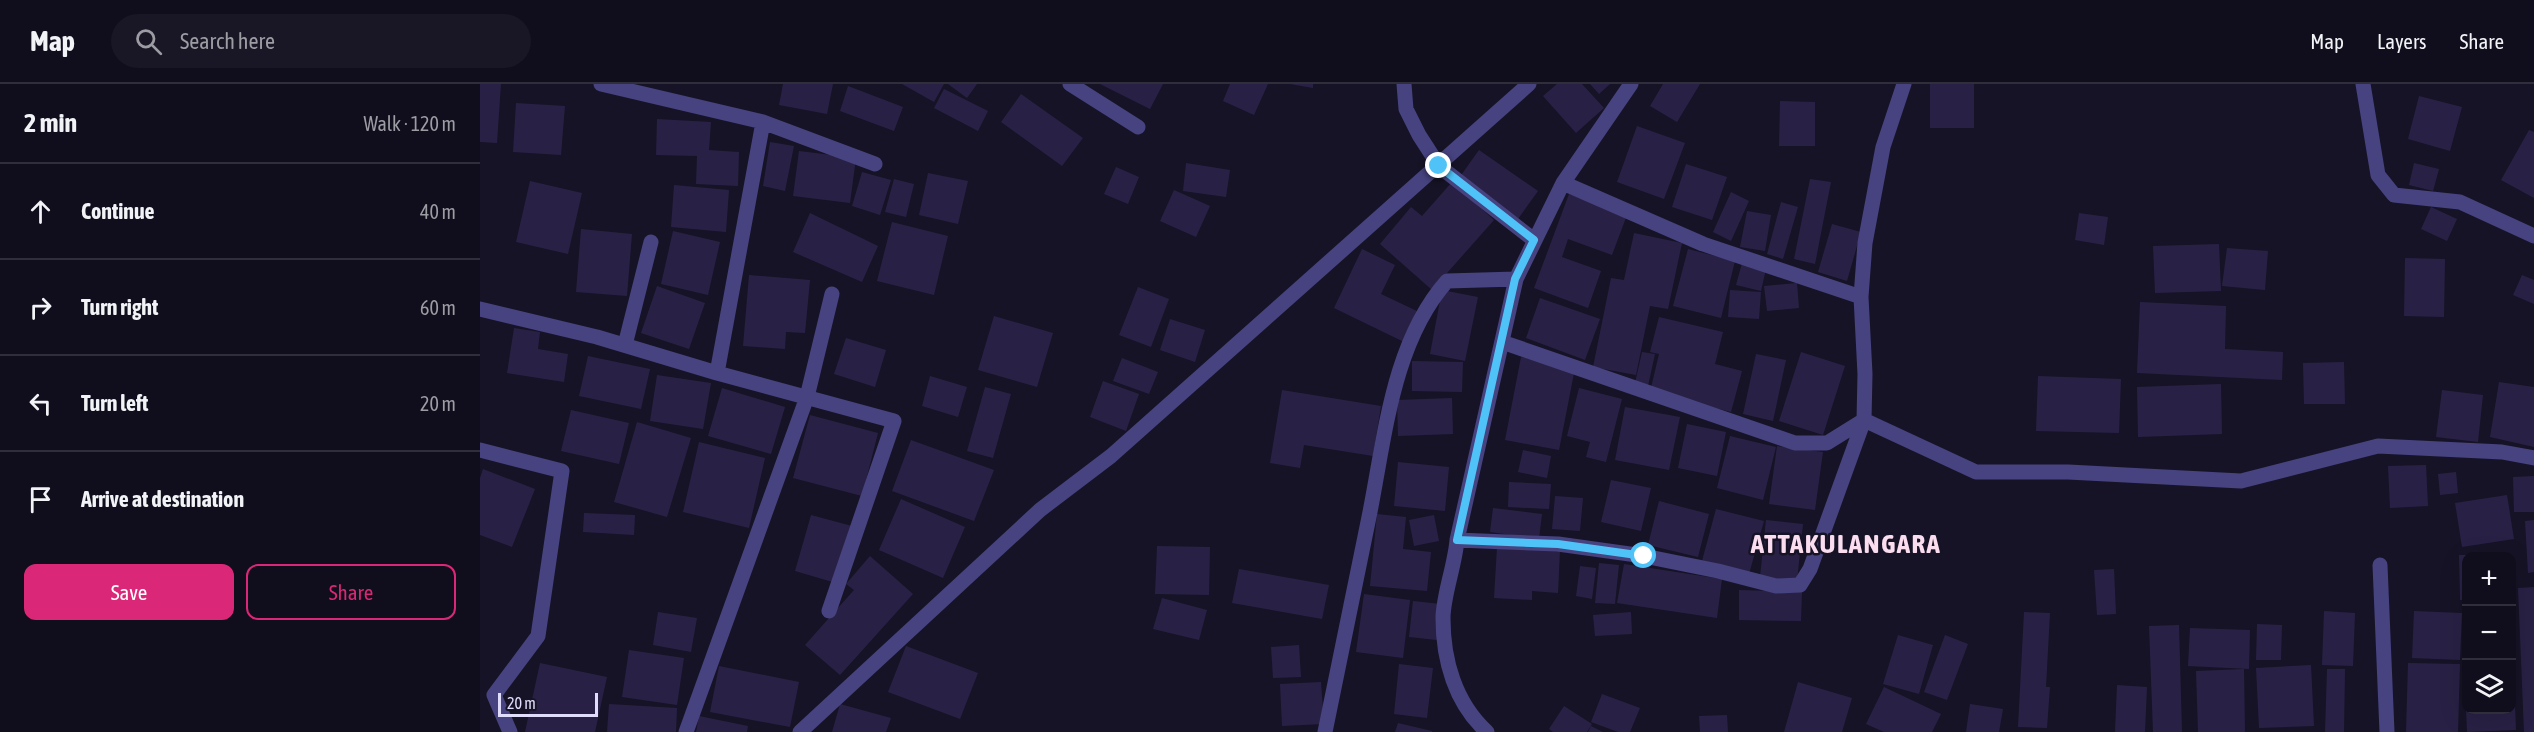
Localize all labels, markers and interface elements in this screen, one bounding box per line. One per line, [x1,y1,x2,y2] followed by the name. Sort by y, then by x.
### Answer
[111,14,531,68] search box
[30,25,75,57] text: Map
[132,25,165,58] icon: search
[180,28,275,54] text: Search here
[2310,29,2344,53] text: Map
[2377,29,2427,53] text: Layers
[2460,29,2504,53] text: Share
[24,108,77,138] text: 2 min
[364,112,456,135] text: Walk · 120 m
[1425,152,1451,178] route end
[24,195,57,228] icon: ahead
[81,198,155,224] text: Continue
[420,200,456,223] text: 40 m
[24,291,57,324] icon: right
[81,294,158,320] text: Turn right
[420,296,456,319] text: 60 m
[24,387,57,420] icon: left
[81,390,148,416] text: Turn left
[420,392,456,415] text: 20 m
[24,483,57,516] icon: arrive
[81,486,244,512] text: Arrive at destination
[1750,528,1941,559] district label: ATTAKULANGARA
[1630,542,1656,568] route start
[2462,552,2516,714] map controls
[2462,552,2516,606] button: +
[24,564,234,620] button: Save
[246,564,456,620] button: Share
[2462,606,2516,660] button: −
[2462,660,2516,714] button: layers
[498,690,598,718] scale bar
[507,694,536,712] text: 20 m

